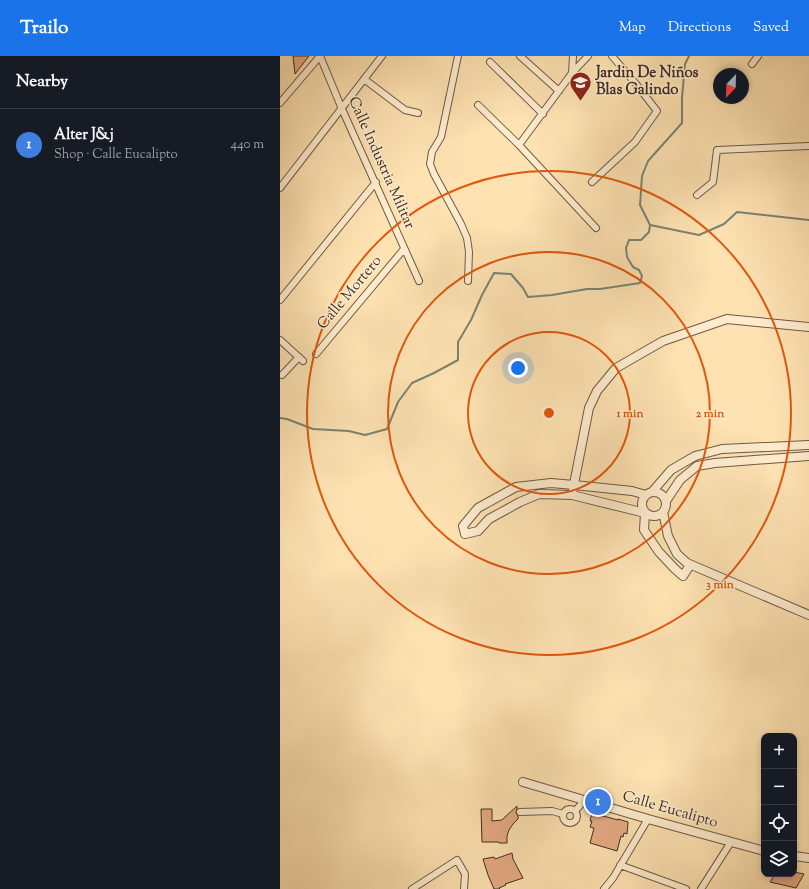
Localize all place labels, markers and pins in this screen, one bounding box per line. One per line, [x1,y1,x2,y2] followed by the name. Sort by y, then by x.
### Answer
[595,63,699,101] place label: Jardin De Niños Blas Galindo
[568,69,594,102] school or university icon: Jardin De Niños Blas Galindo
[542,406,556,420] centre of rings
[585,787,611,817] pin: 1

